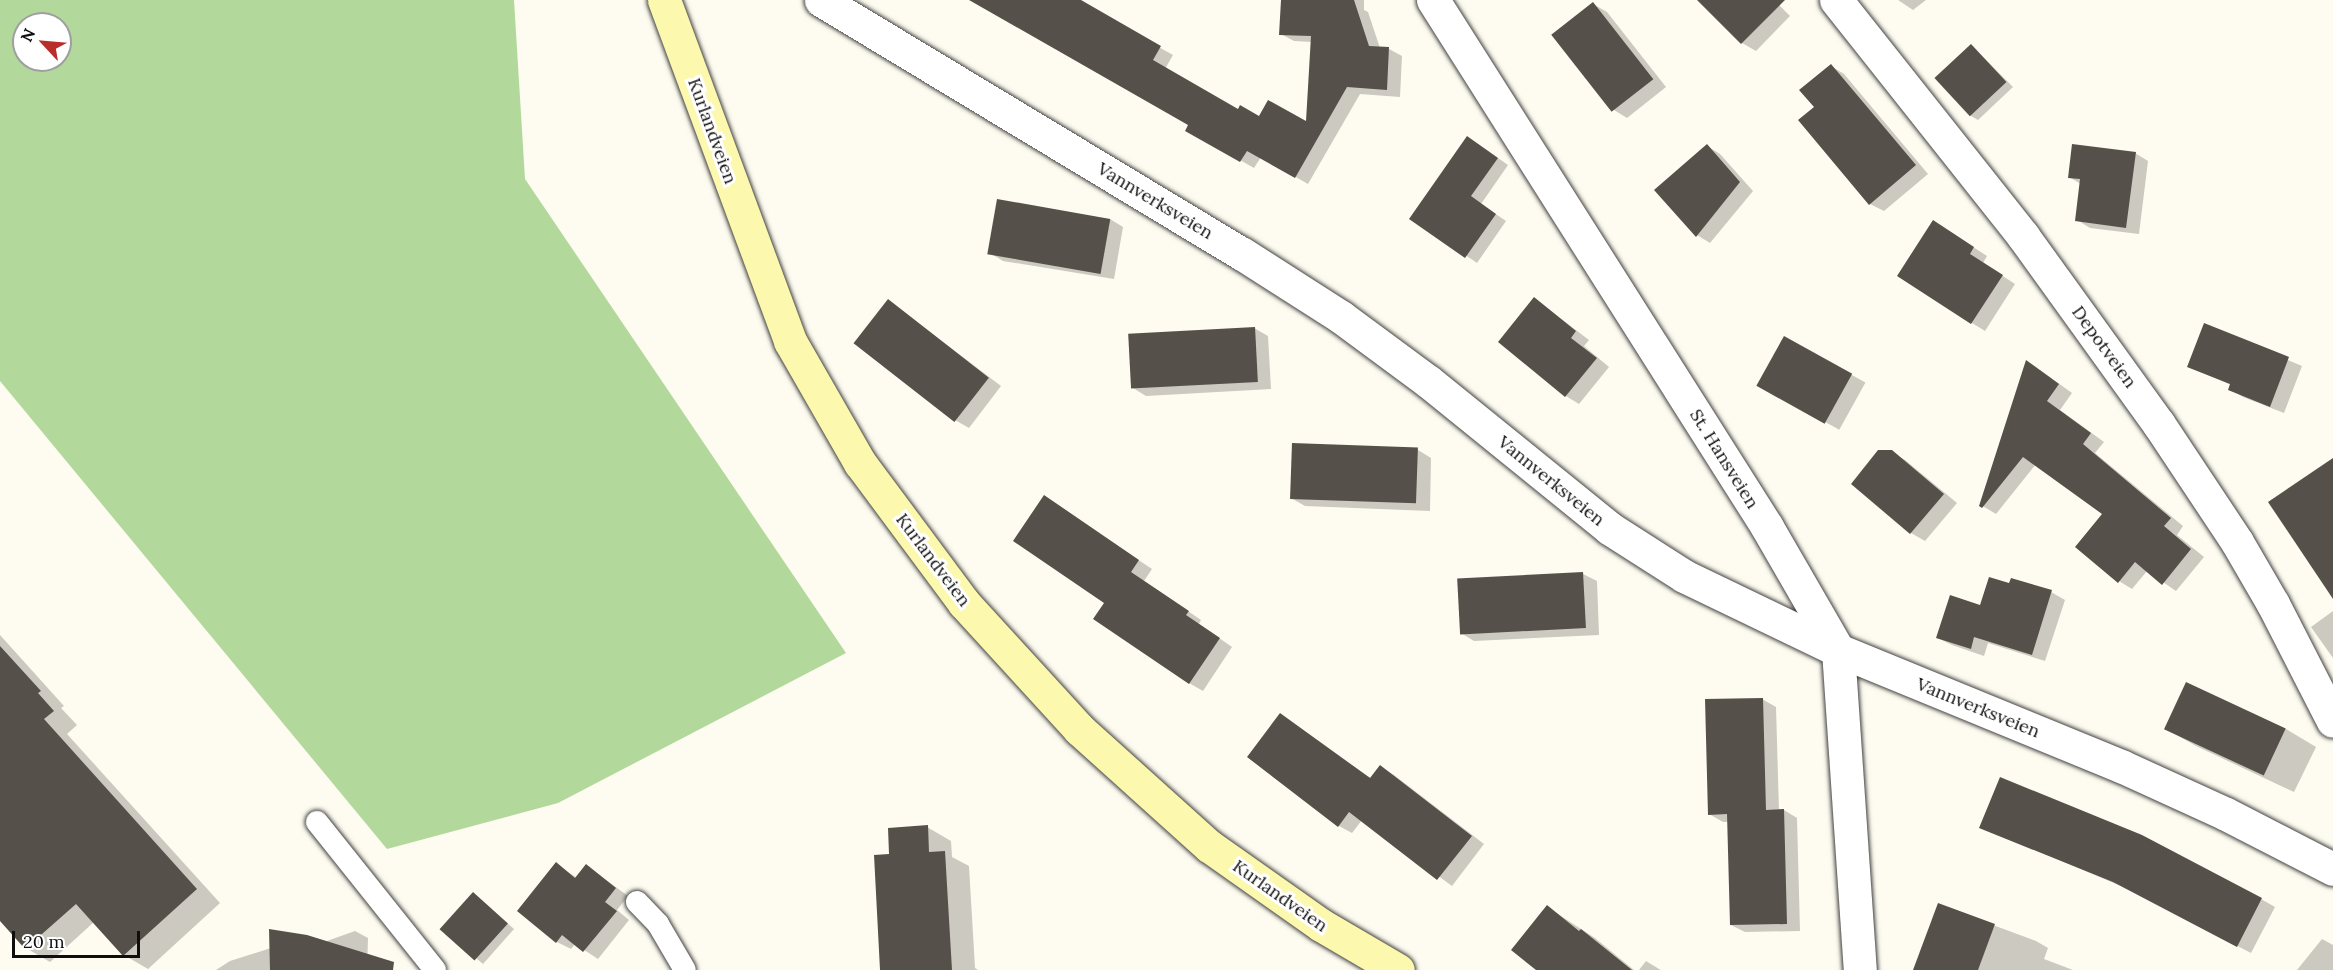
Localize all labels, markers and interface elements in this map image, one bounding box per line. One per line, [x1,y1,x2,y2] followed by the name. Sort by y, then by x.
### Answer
[12,12,72,72] north arrow
[16,25,39,45] text: N
[683,75,741,187] street label: Kurlandveien
[1093,158,1217,244] street label: Vannverksveien
[2067,302,2141,392] street label: Depotveien
[1685,405,1763,513] street label: St. Hansveien
[1493,431,1609,531] street label: Vannverksveien
[891,509,975,611] street label: Kurlandveien
[1913,673,2043,743] street label: Vannverksveien
[1228,855,1332,937] street label: Kurlandveien
[15,919,142,957] scale bar
[23,930,65,953] text: 20 m

